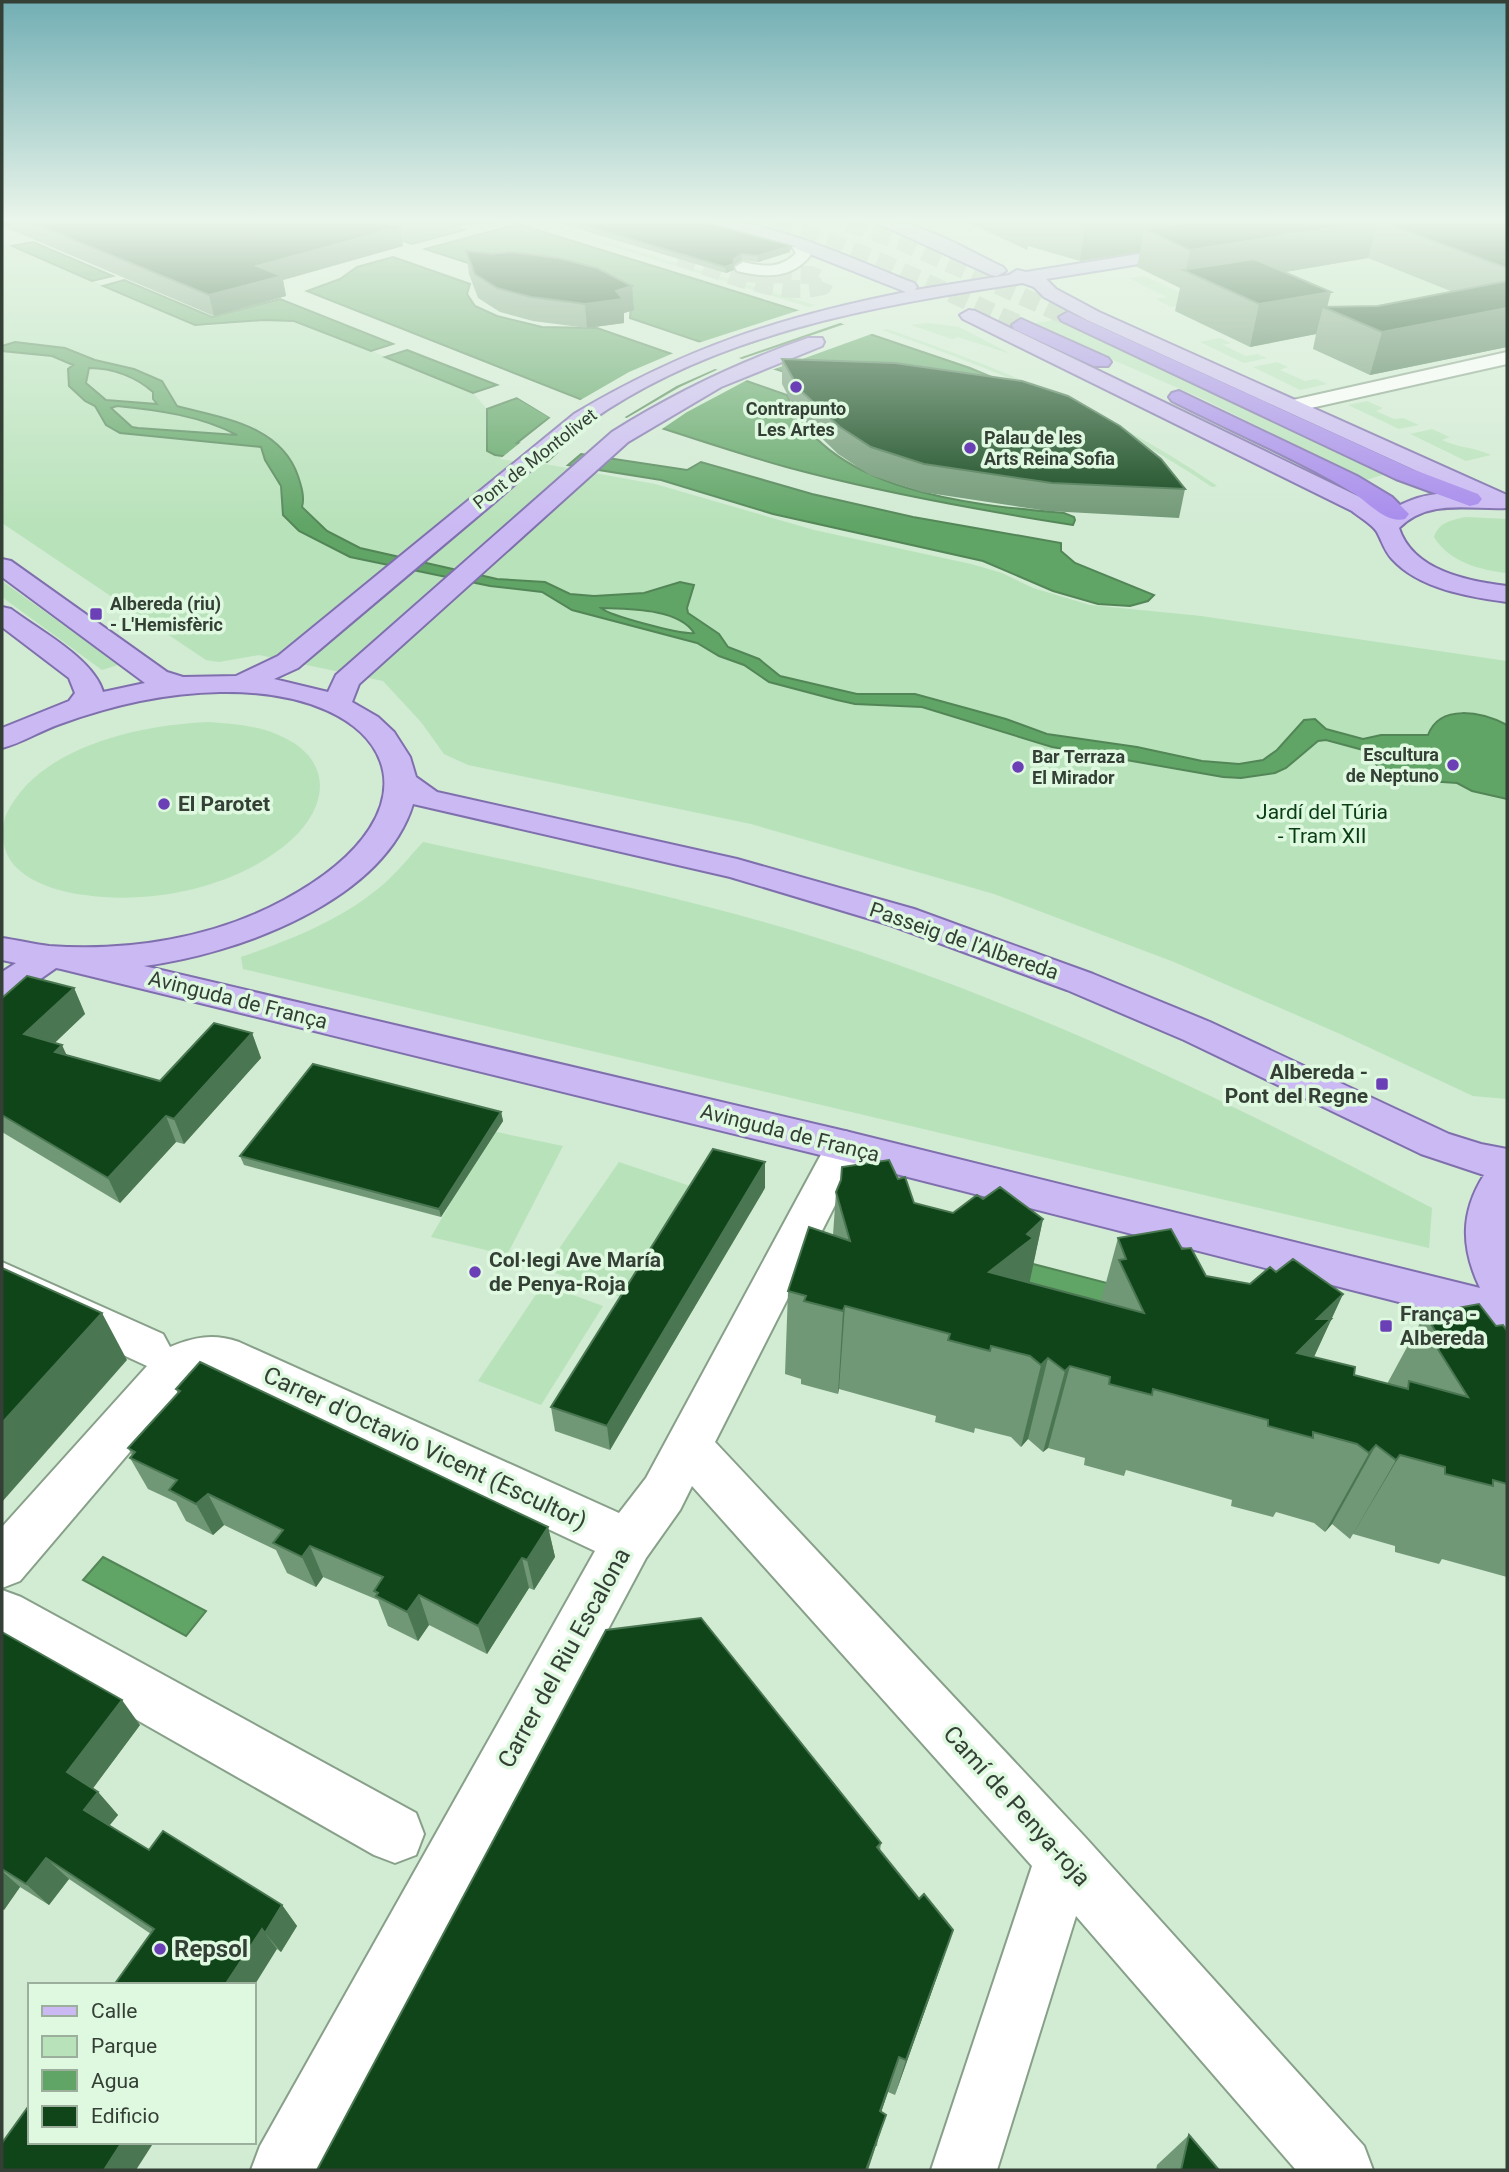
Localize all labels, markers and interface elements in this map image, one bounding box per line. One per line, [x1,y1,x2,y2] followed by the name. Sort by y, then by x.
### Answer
[788,379,804,395] marker: Contrapunto Les Artes
[746,398,846,440] place label: Contrapunto Les Artes
[469,404,601,513] street label: Pont de Montolivet
[984,427,1115,469] place label: Palau de les Arts Reina Sofia
[962,440,978,456] marker: Palau de les Arts Reina Sofia
[110,593,223,635] place label: Albereda (riu) - L'Hemisfèric
[88,606,104,622] marker: Albereda (riu) - L'Hemisfèric
[1346,744,1439,786] place label: Escultura de Neptuno
[1032,746,1125,788] place label: Bar Terraza El Mirador
[1445,757,1461,773] marker: Escultura de Neptuno
[1010,759,1026,775] marker: Bar Terraza El Mirador
[178,792,270,816] place label: El Parotet
[156,796,172,812] marker: El Parotet
[1256,800,1388,848] park label: Jardí del Túria - Tram XII
[866,897,1062,985] street label: Passeig de l'Albereda
[146,966,330,1034] street label: Avinguda de França
[1225,1060,1368,1108] place label: Albereda - Pont del Regne
[1374,1076,1390,1092] marker: Albereda - Pont del Regne
[698,1099,882,1167] street label: Avinguda de França
[489,1248,661,1296] place label: Col·legi Ave María de Penya-Roja
[467,1264,483,1280] marker: Col·legi Ave María de Penya-Roja
[1400,1302,1485,1350] place label: França - Albereda
[1378,1318,1394,1334] marker: França - Albereda
[259,1361,591,1535] street label: Carrer d'Octavio Vicent (Escultor)
[492,1543,636,1773] street label: Carrer del Riu Escalona
[938,1720,1096,1892] street label: Camí de Penya-roja
[174,1935,248,1963] place label: Repsol
[152,1941,168,1957] marker: Repsol
[28,1983,256,2144] legend
[91,1999,137,2023] text: Calle
[91,2034,157,2058] text: Parque
[91,2069,140,2093] text: Agua
[91,2104,159,2128] text: Edificio

